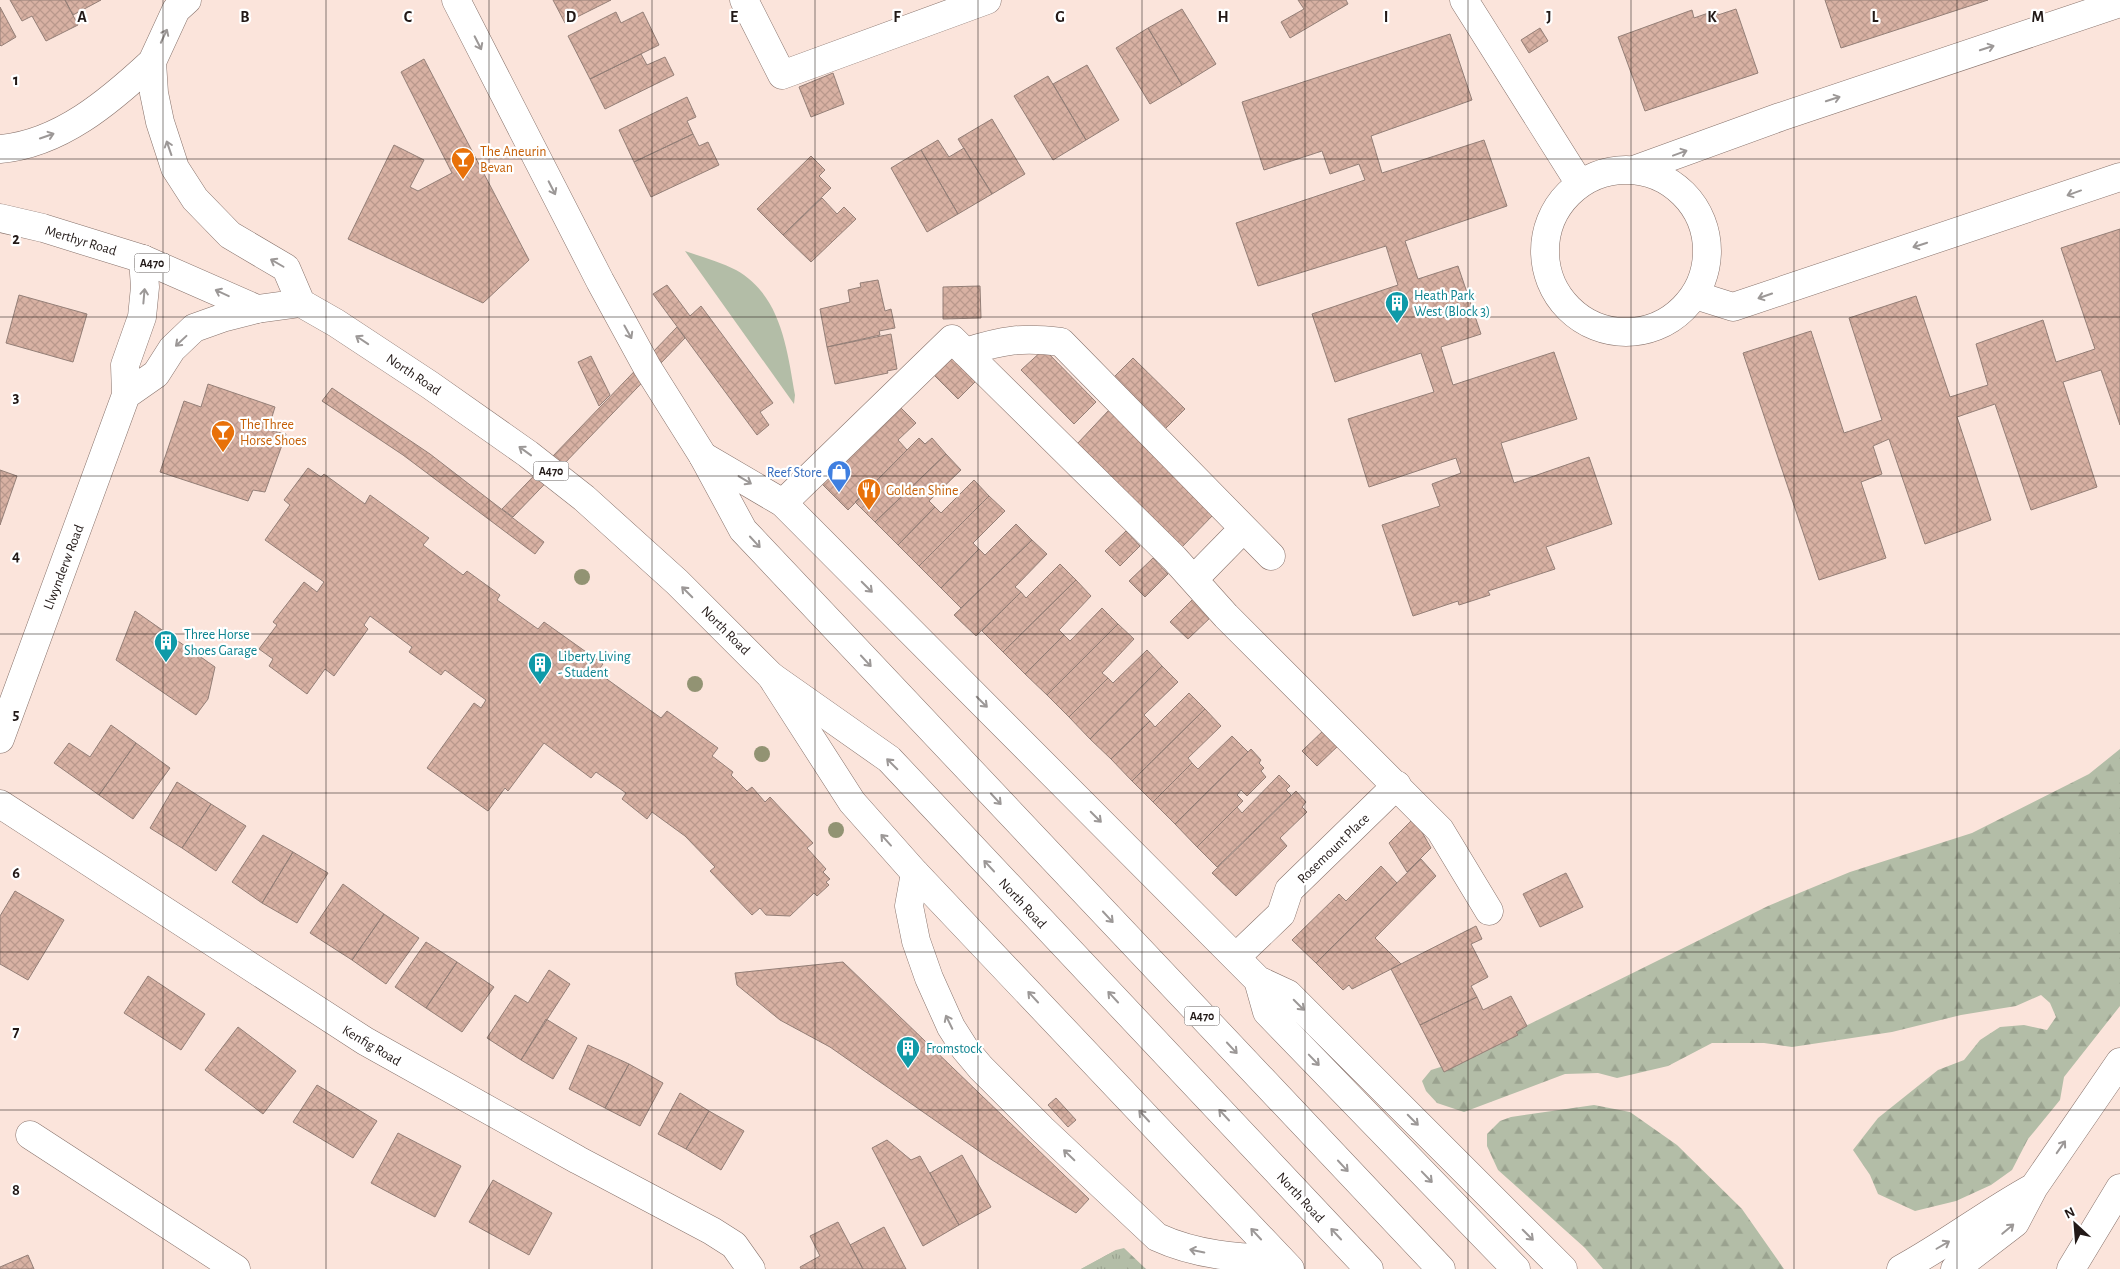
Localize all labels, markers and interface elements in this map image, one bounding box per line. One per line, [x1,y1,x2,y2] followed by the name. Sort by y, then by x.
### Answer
[77,9,87,25] text: A
[240,9,250,25] text: B
[404,9,413,25] text: C
[566,9,577,25] text: D
[730,9,738,25] text: E
[893,9,901,25] text: F
[1055,9,1065,25] text: G
[1217,9,1229,25] text: H
[1384,9,1388,25] text: I
[1546,9,1552,25] text: J
[1707,9,1717,25] text: K
[1872,9,1879,25] text: L
[2032,9,2044,25] text: M
[160,29,170,44] one-way arrow
[473,36,483,51] one-way arrow
[1979,43,1995,53] one-way arrow
[13,72,19,88] text: 1
[1825,94,1840,103] one-way arrow
[39,131,54,140] one-way arrow
[164,141,173,156] one-way arrow
[480,145,547,175] place label: The Aneurin Bevan
[450,146,476,180] bar icon: The Aneurin Bevan
[1672,148,1687,157] one-way arrow
[548,180,557,195] one-way arrow
[2067,189,2082,198] one-way arrow
[43,223,118,258] street label: Merthyr Road
[12,231,20,247] text: 2
[1913,241,1928,250] one-way arrow
[134,254,170,272] road number: A470
[270,257,284,267] one-way arrow
[215,287,230,297] one-way arrow
[139,289,149,305] one-way arrow
[1414,289,1490,319] place label: Heath Park West (Block 3)
[1384,290,1410,324] building icon: Heath Park West (Block 3)
[1758,291,1774,301] one-way arrow
[623,324,633,339] one-way arrow
[355,334,369,345] one-way arrow
[175,335,188,347] one-way arrow
[384,352,443,398] street label: North Road
[13,389,20,405] text: 3
[240,418,307,448] place label: The Three Horse Shoes
[210,419,236,453] bar icon: The Three Horse Shoes
[519,446,532,457] one-way arrow
[826,459,852,493] shop icon: Reef Store
[534,462,568,481] road number: A470
[767,466,822,480] place label: Reef Store
[737,476,751,486] one-way arrow
[856,477,882,511] restaurant icon: Golden Shine
[886,484,959,498] place label: Golden Shine
[41,523,87,612] street label: Llwynderw Road
[749,536,761,548] one-way arrow
[12,548,20,564] text: 4
[860,580,872,592] one-way arrow
[681,586,694,598] one-way arrow
[698,604,752,658] street label: North Road
[184,628,257,658] place label: Three Horse Shoes Garage
[153,629,179,663] building icon: Three Horse Shoes Garage
[558,650,631,680] place label: Liberty Living - Student
[527,651,553,685] building icon: Liberty Living - Student
[860,654,872,667] one-way arrow
[975,695,987,707] one-way arrow
[13,706,20,722] text: 5
[886,758,899,770] one-way arrow
[990,793,1002,806] one-way arrow
[1090,811,1102,823] one-way arrow
[1295,811,1372,886] street label: Rosemount Place
[880,834,892,847] one-way arrow
[983,860,995,873] one-way arrow
[12,865,20,881] text: 6
[996,876,1049,931] street label: North Road
[1102,911,1114,924] one-way arrow
[1027,991,1039,1004] one-way arrow
[1107,991,1119,1004] one-way arrow
[1292,999,1305,1011] one-way arrow
[1184,1006,1220,1026] road number: A470
[944,1015,954,1030] one-way arrow
[340,1023,403,1069] street label: Kenfig Road
[13,1024,20,1040] text: 7
[895,1035,921,1069] building icon: Fromstock
[926,1042,983,1056] place label: Fromstock
[1226,1042,1238,1054] one-way arrow
[1308,1054,1320,1067] one-way arrow
[1138,1109,1150,1122] one-way arrow
[1218,1109,1230,1122] one-way arrow
[1407,1113,1419,1125] one-way arrow
[2056,1140,2067,1154] one-way arrow
[1063,1149,1076,1161] one-way arrow
[1337,1160,1349,1172] one-way arrow
[1274,1170,1327,1225] street label: North Road
[1421,1171,1433,1183] one-way arrow
[12,1182,20,1198] text: 8
[2050,1199,2100,1249] north arrow
[2062,1205,2077,1222] text: N
[2001,1223,2014,1234] one-way arrow
[1250,1227,1262,1240] one-way arrow
[1330,1227,1342,1240] one-way arrow
[1522,1228,1534,1240] one-way arrow
[1936,1240,1951,1250] one-way arrow
[1189,1246,1205,1255] one-way arrow

